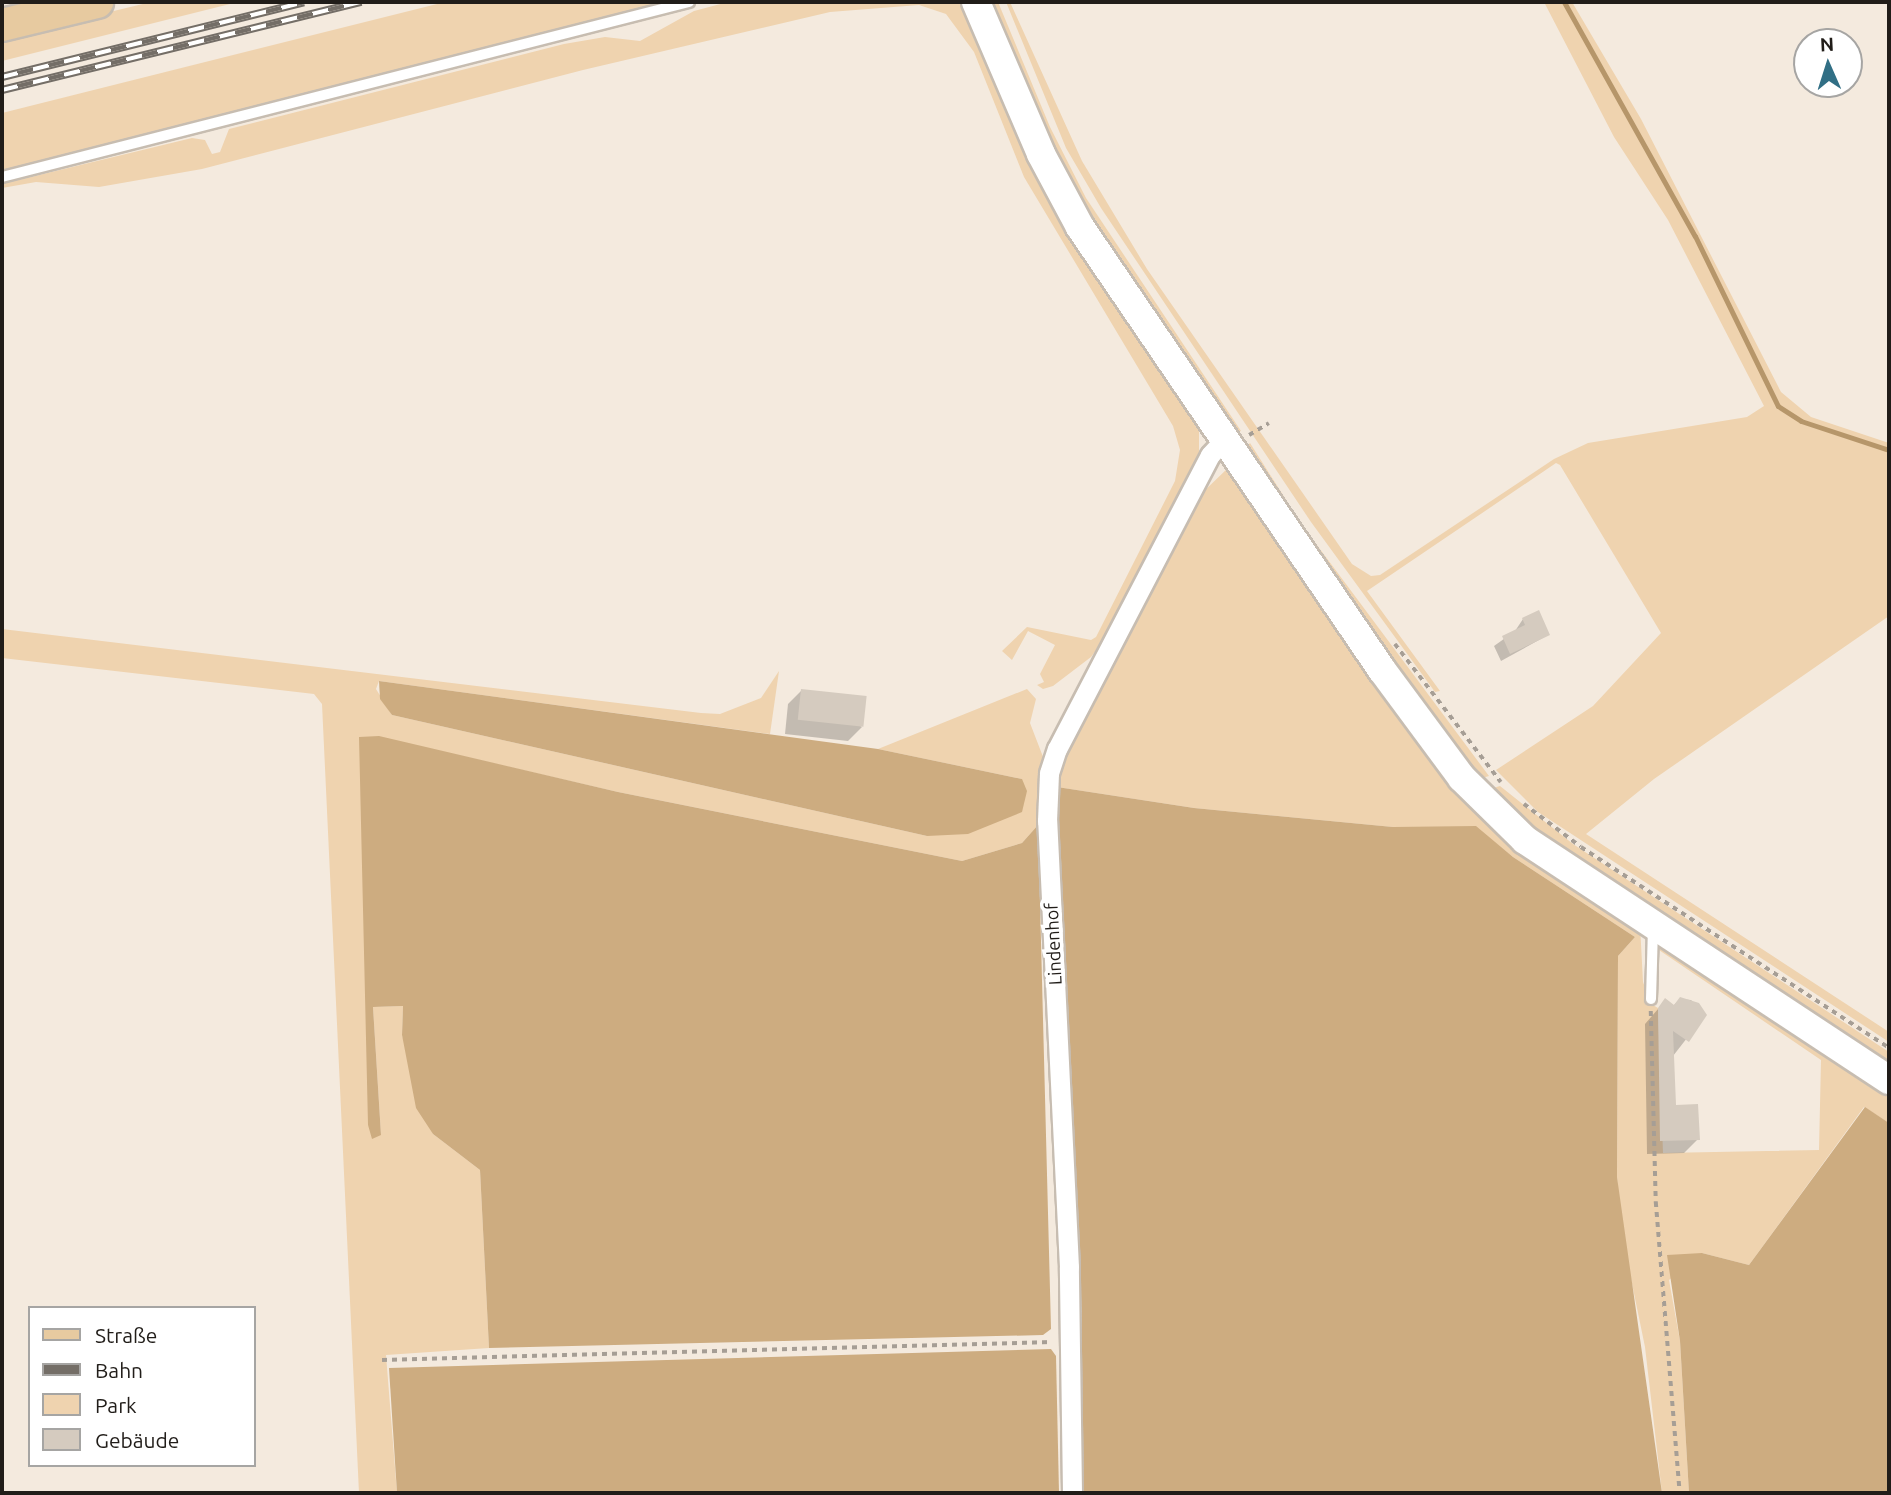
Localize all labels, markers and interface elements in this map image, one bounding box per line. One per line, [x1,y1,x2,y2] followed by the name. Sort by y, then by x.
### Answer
[1793,28,1863,98] north arrow
[1819,33,1835,55] text: N
[1040,902,1066,986] street label: Lindenhof
[28,1306,256,1467] legend
[95,1323,157,1347] text: Straße
[95,1358,143,1382] text: Bahn
[95,1393,137,1417] text: Park
[95,1428,179,1452] text: Gebäude

